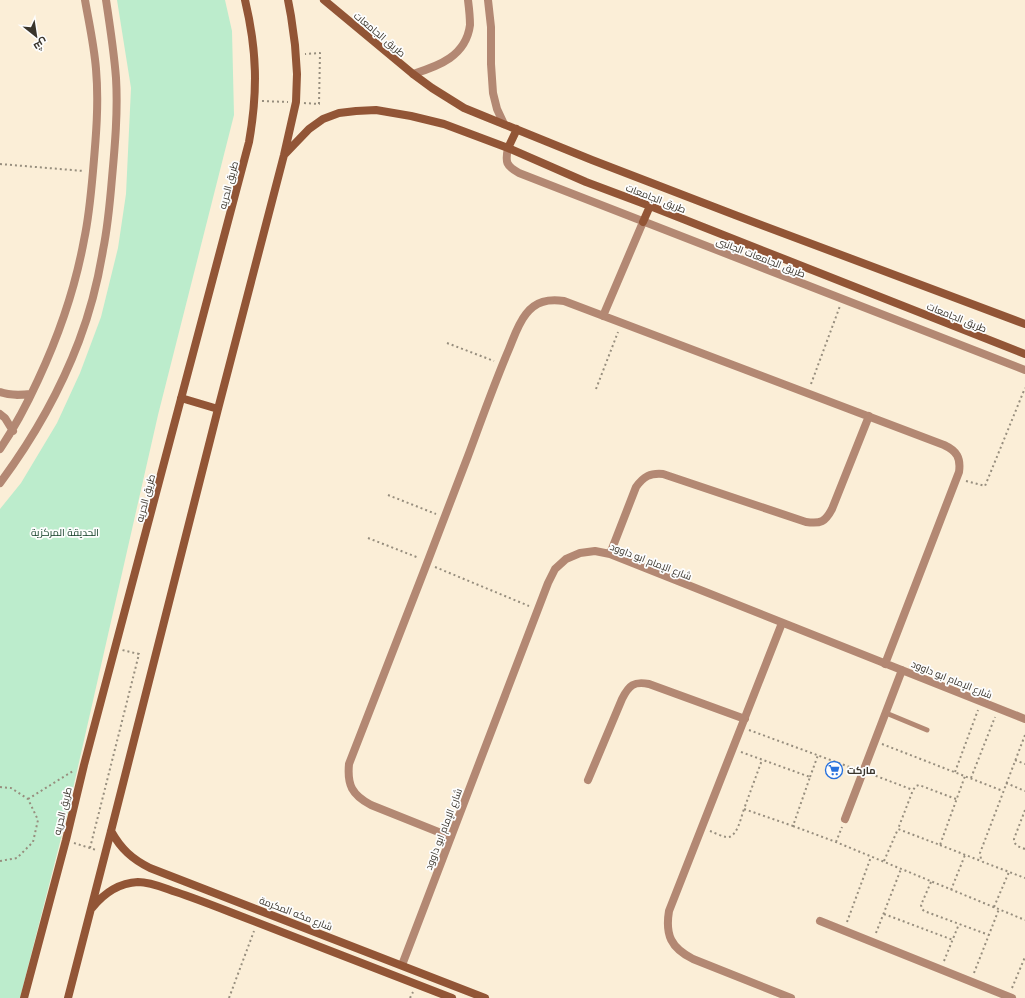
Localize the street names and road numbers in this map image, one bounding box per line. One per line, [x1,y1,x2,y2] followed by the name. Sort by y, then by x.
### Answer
[351,10,408,60] street label: طريق الجامعات
[217,160,241,211] street label: طريق الحريه
[624,182,687,216] street label: طريق الجامعات
[714,235,807,280] street label: طريق الجامعات الجانبى
[925,300,988,335] street label: طريق الجامعات
[134,473,158,524] street label: طريق الحريه
[608,541,693,584] street label: شارع الإمام ابو داوود
[909,658,994,703] street label: شارع الإمام ابو داوود
[51,786,75,837] street label: طريق الحريه
[423,787,466,872] street label: شارع الإمام ابو داوود
[257,894,334,933] street label: شارع مكه المكرمة

